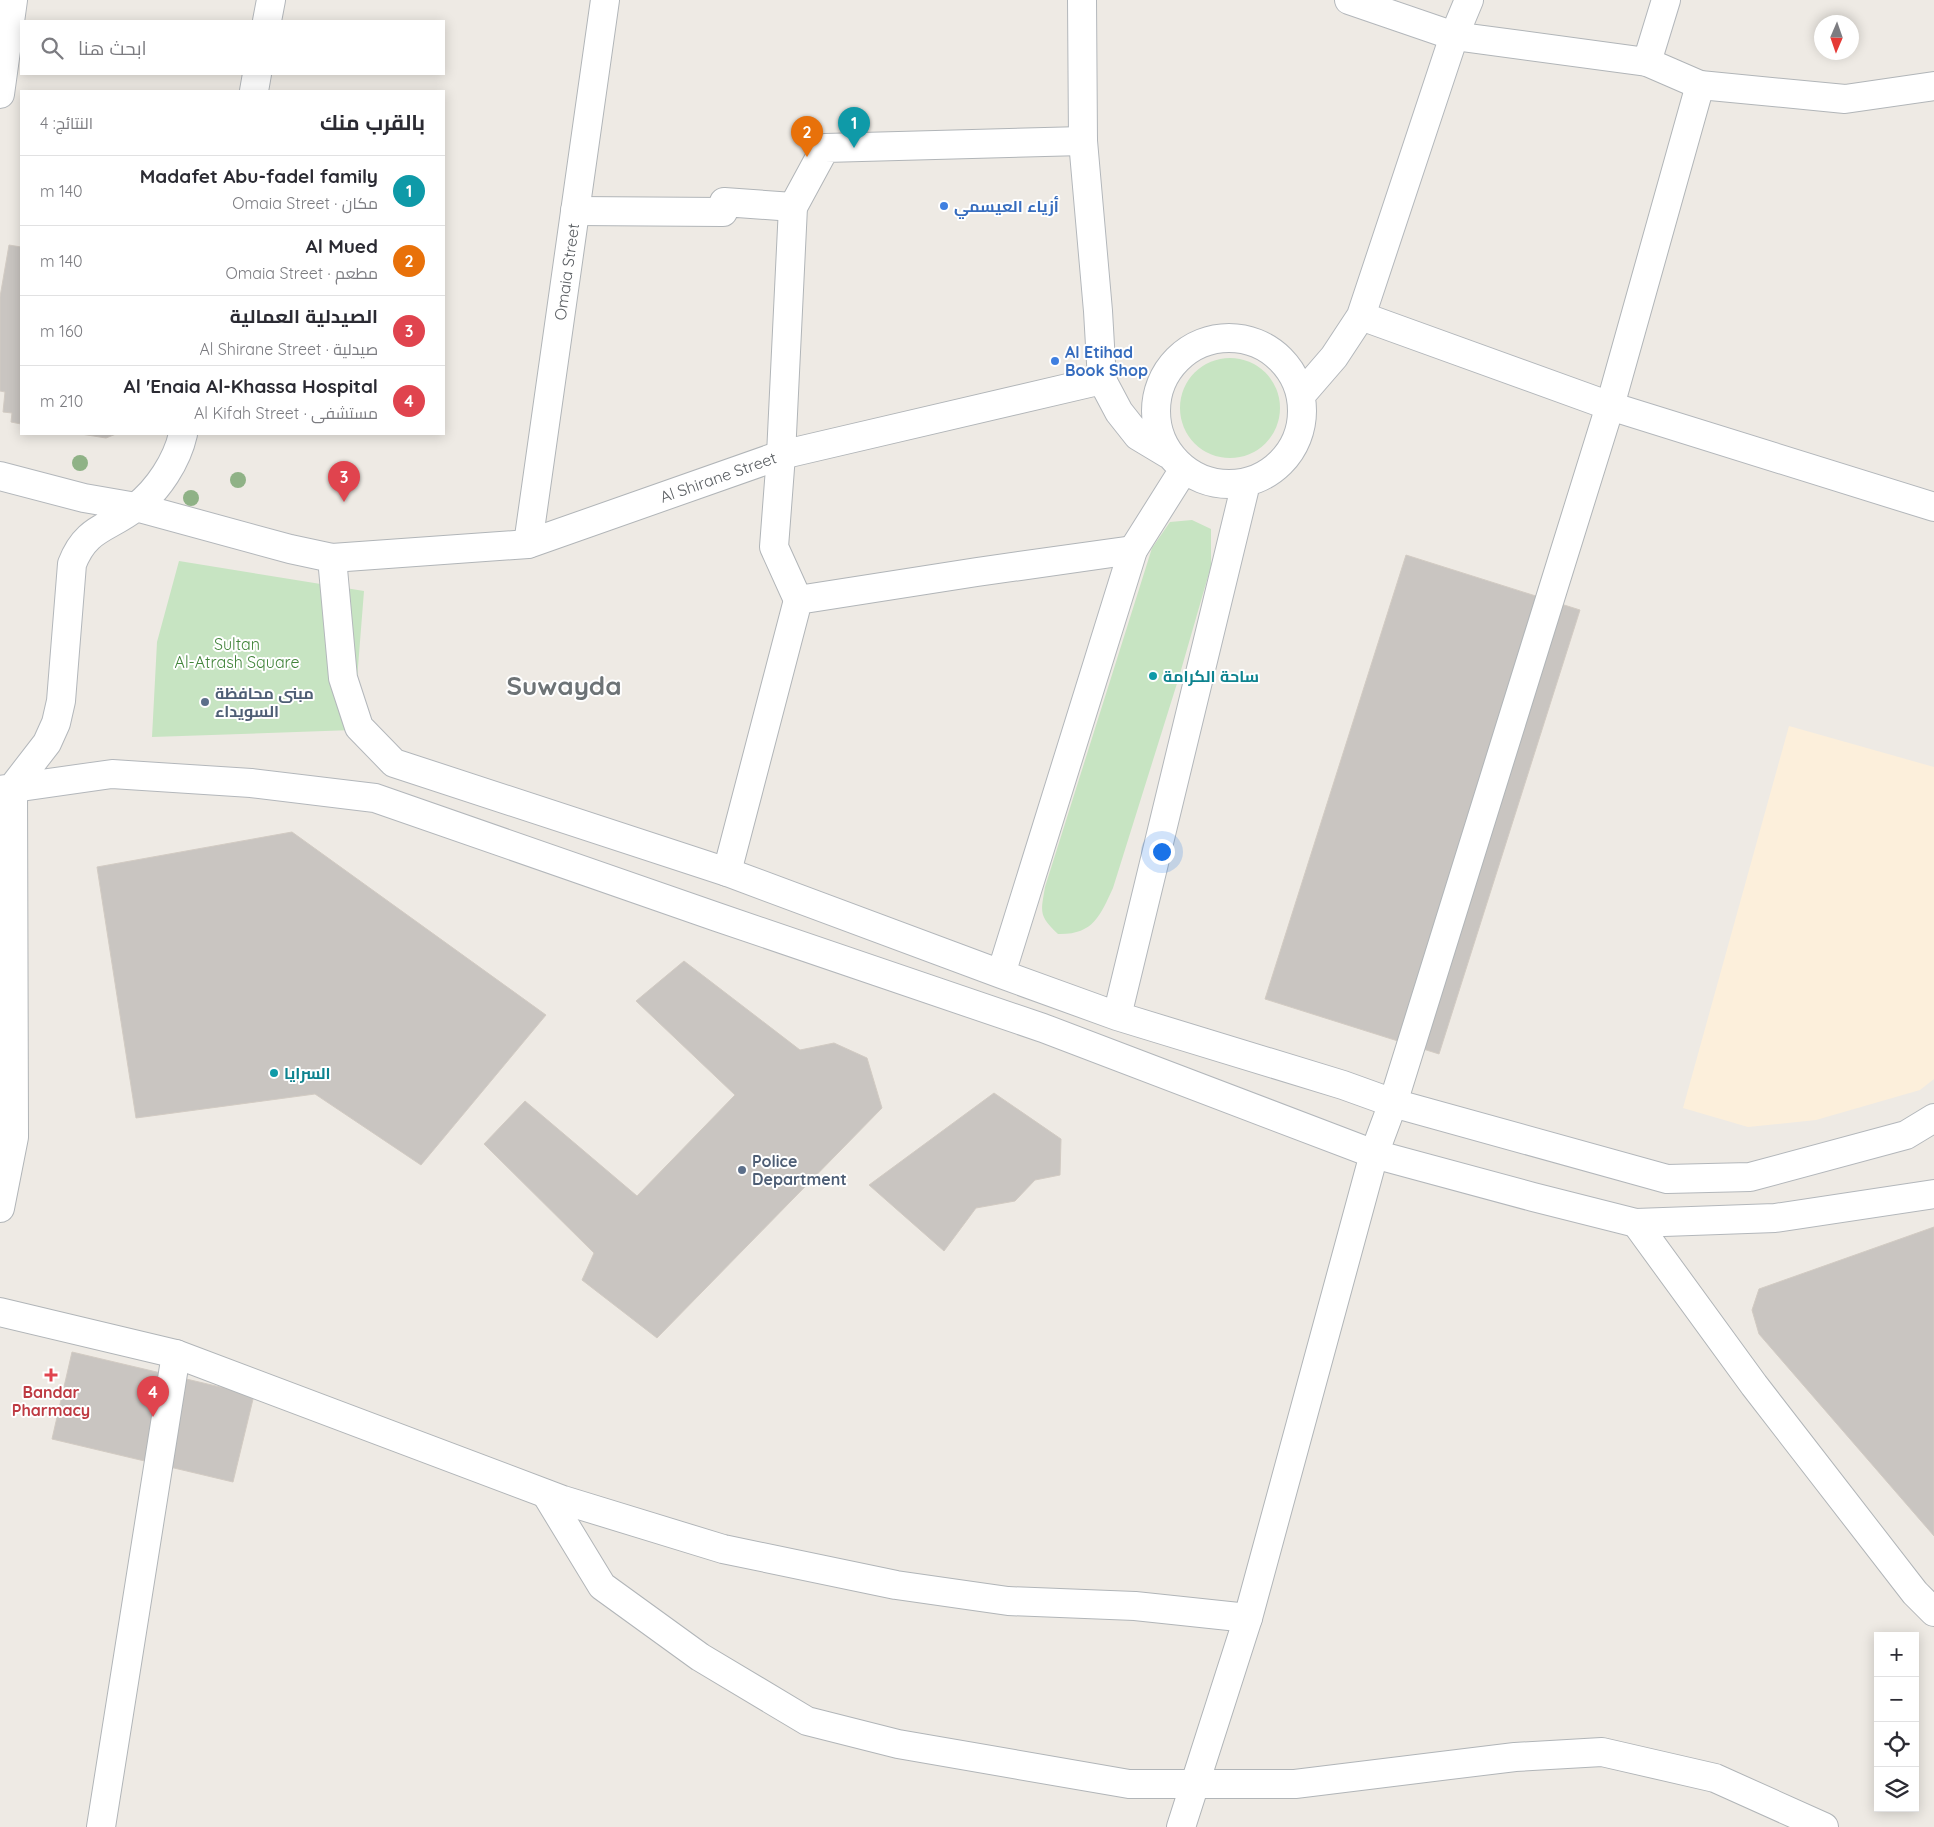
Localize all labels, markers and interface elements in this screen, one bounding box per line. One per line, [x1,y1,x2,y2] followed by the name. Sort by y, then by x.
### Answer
[1814,15,1859,60] north arrow
[20,20,445,75] search box
[38,34,66,62] icon: search
[78,36,147,60] text: ابحث هنا
[838,107,870,148] pin: 1
[320,109,425,135] text: بالقرب منك
[40,113,93,133] text: النتائج: 4
[791,116,823,157] pin: 2
[140,164,378,188] text: Madafet Abu-fadel family
[40,181,83,201] text: 140 m
[406,181,412,201] text: 1
[232,193,378,213] text: مكان · Omaia Street
[954,196,1059,219] place label: أزياء العيسمي
[938,200,950,212] marker: أزياء العيسمي
[550,222,583,322] street label: Omaia Street
[306,234,378,258] text: Al Mued
[40,251,83,271] text: 140 m
[404,251,414,271] text: 2
[225,263,378,283] text: مطعم · Omaia Street
[230,304,378,328] text: الصيدلية العمالية
[40,321,83,341] text: 160 m
[405,321,413,341] text: 3
[199,339,378,359] text: صيدلية · Al Shirane Street
[1065,342,1148,380] place label: Al Etihad Book Shop
[1049,355,1061,367] marker: Al Etihad Book Shop
[124,374,378,398] text: Al 'Enaia Al-Khassa Hospital
[40,391,83,411] text: 210 m
[404,391,414,411] text: 4
[194,403,378,423] text: مستشفى · Al Kifah Street
[657,447,779,507] street label: Al Shirane Street
[328,461,360,502] pin: 3
[175,634,299,672] park label: Sultan Al-Atrash Square
[1163,666,1259,686] place label: ساحة الكرامة
[507,669,621,702] district label: Suwayda
[1147,670,1159,682] marker: ساحة الكرامة
[215,683,314,721] place label: مبنى محافظة السويداء
[199,696,211,708] marker: مبنى محافظة السويداء
[1149,839,1175,865] your location
[284,1063,331,1083] place label: السرايا
[268,1067,280,1079] marker: السرايا
[752,1151,847,1189] place label: Police Department
[736,1164,748,1176] marker: Police Department
[45,1369,57,1381] marker: Bandar Pharmacy
[137,1376,169,1417] pin: 4
[12,1382,90,1420] place label: Bandar Pharmacy
[1874,1632,1919,1812] map controls
[1874,1632,1919,1677] button: +
[1874,1677,1919,1722] button: −
[1874,1722,1919,1767] button: locate
[1874,1767,1919,1812] button: layers

